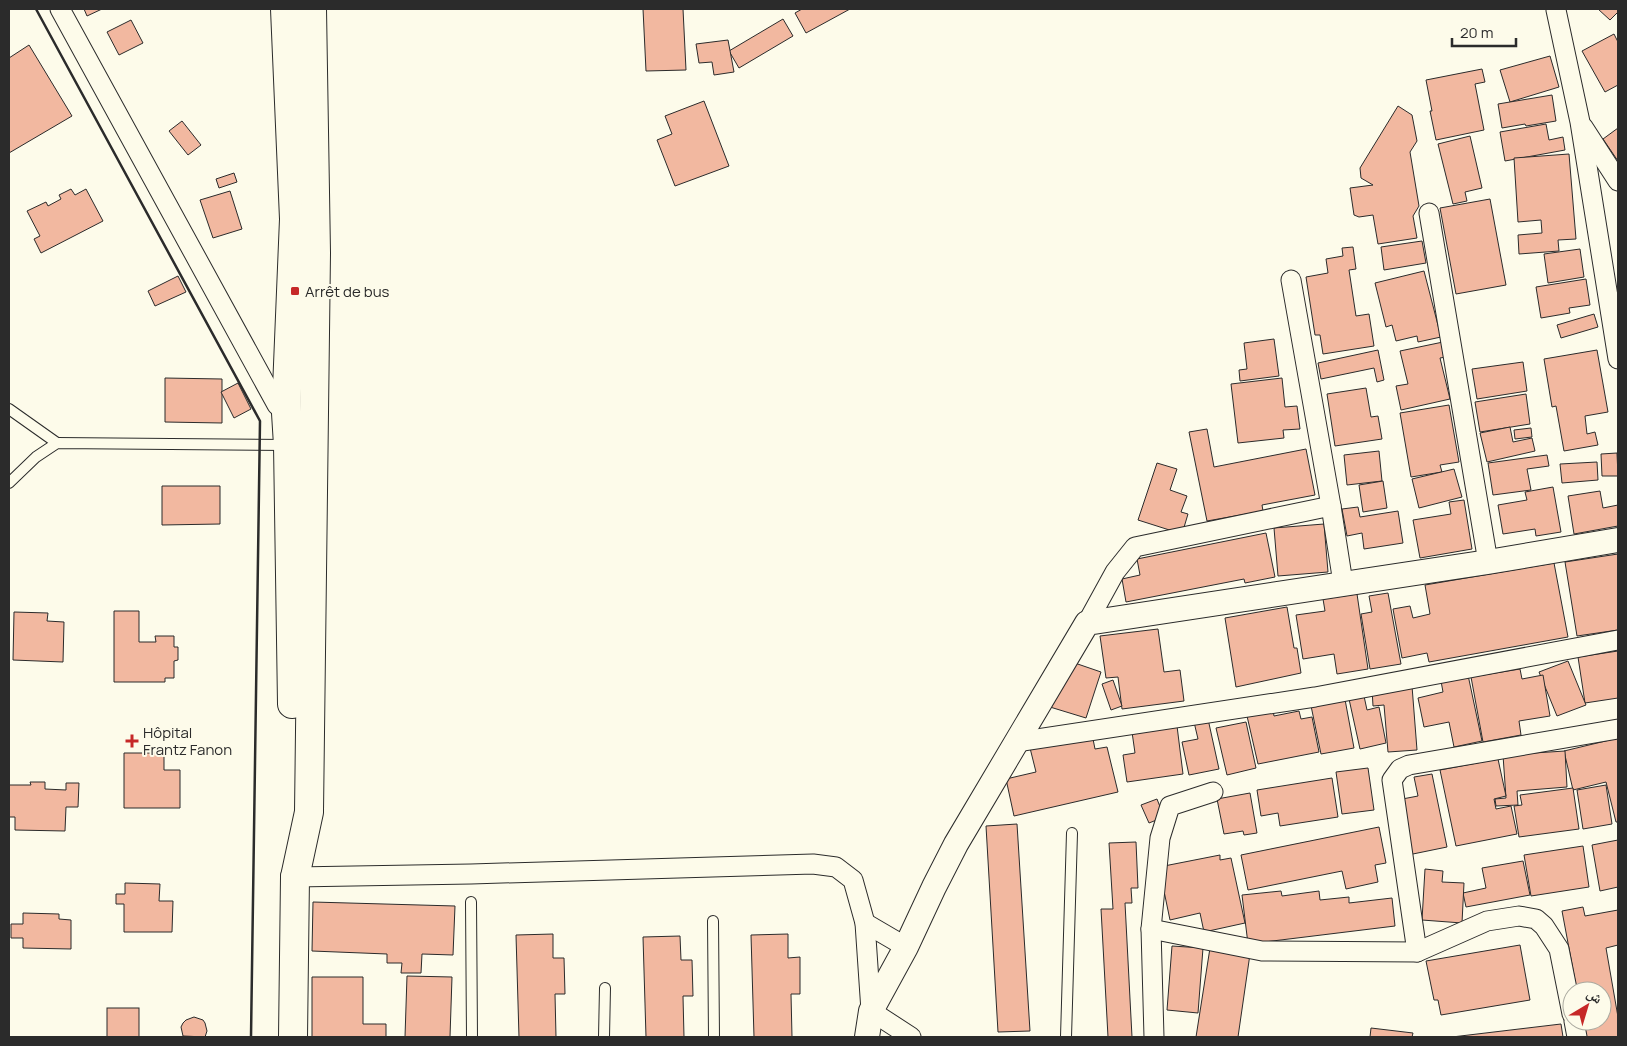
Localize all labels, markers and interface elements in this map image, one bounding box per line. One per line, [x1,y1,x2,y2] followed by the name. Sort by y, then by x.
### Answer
[1452,15,1516,47] scale bar
[1460,22,1493,43] text: 20 m
[305,281,390,302] place label: Arrêt de bus
[289,285,301,297] marker: Arrêt de bus
[143,722,232,760] place label: Hôpital Frantz Fanon
[125,734,139,748] marker: Hôpital Frantz Fanon
[1562,981,1612,1031] north arrow
[1584,983,1607,1008] text: ش

